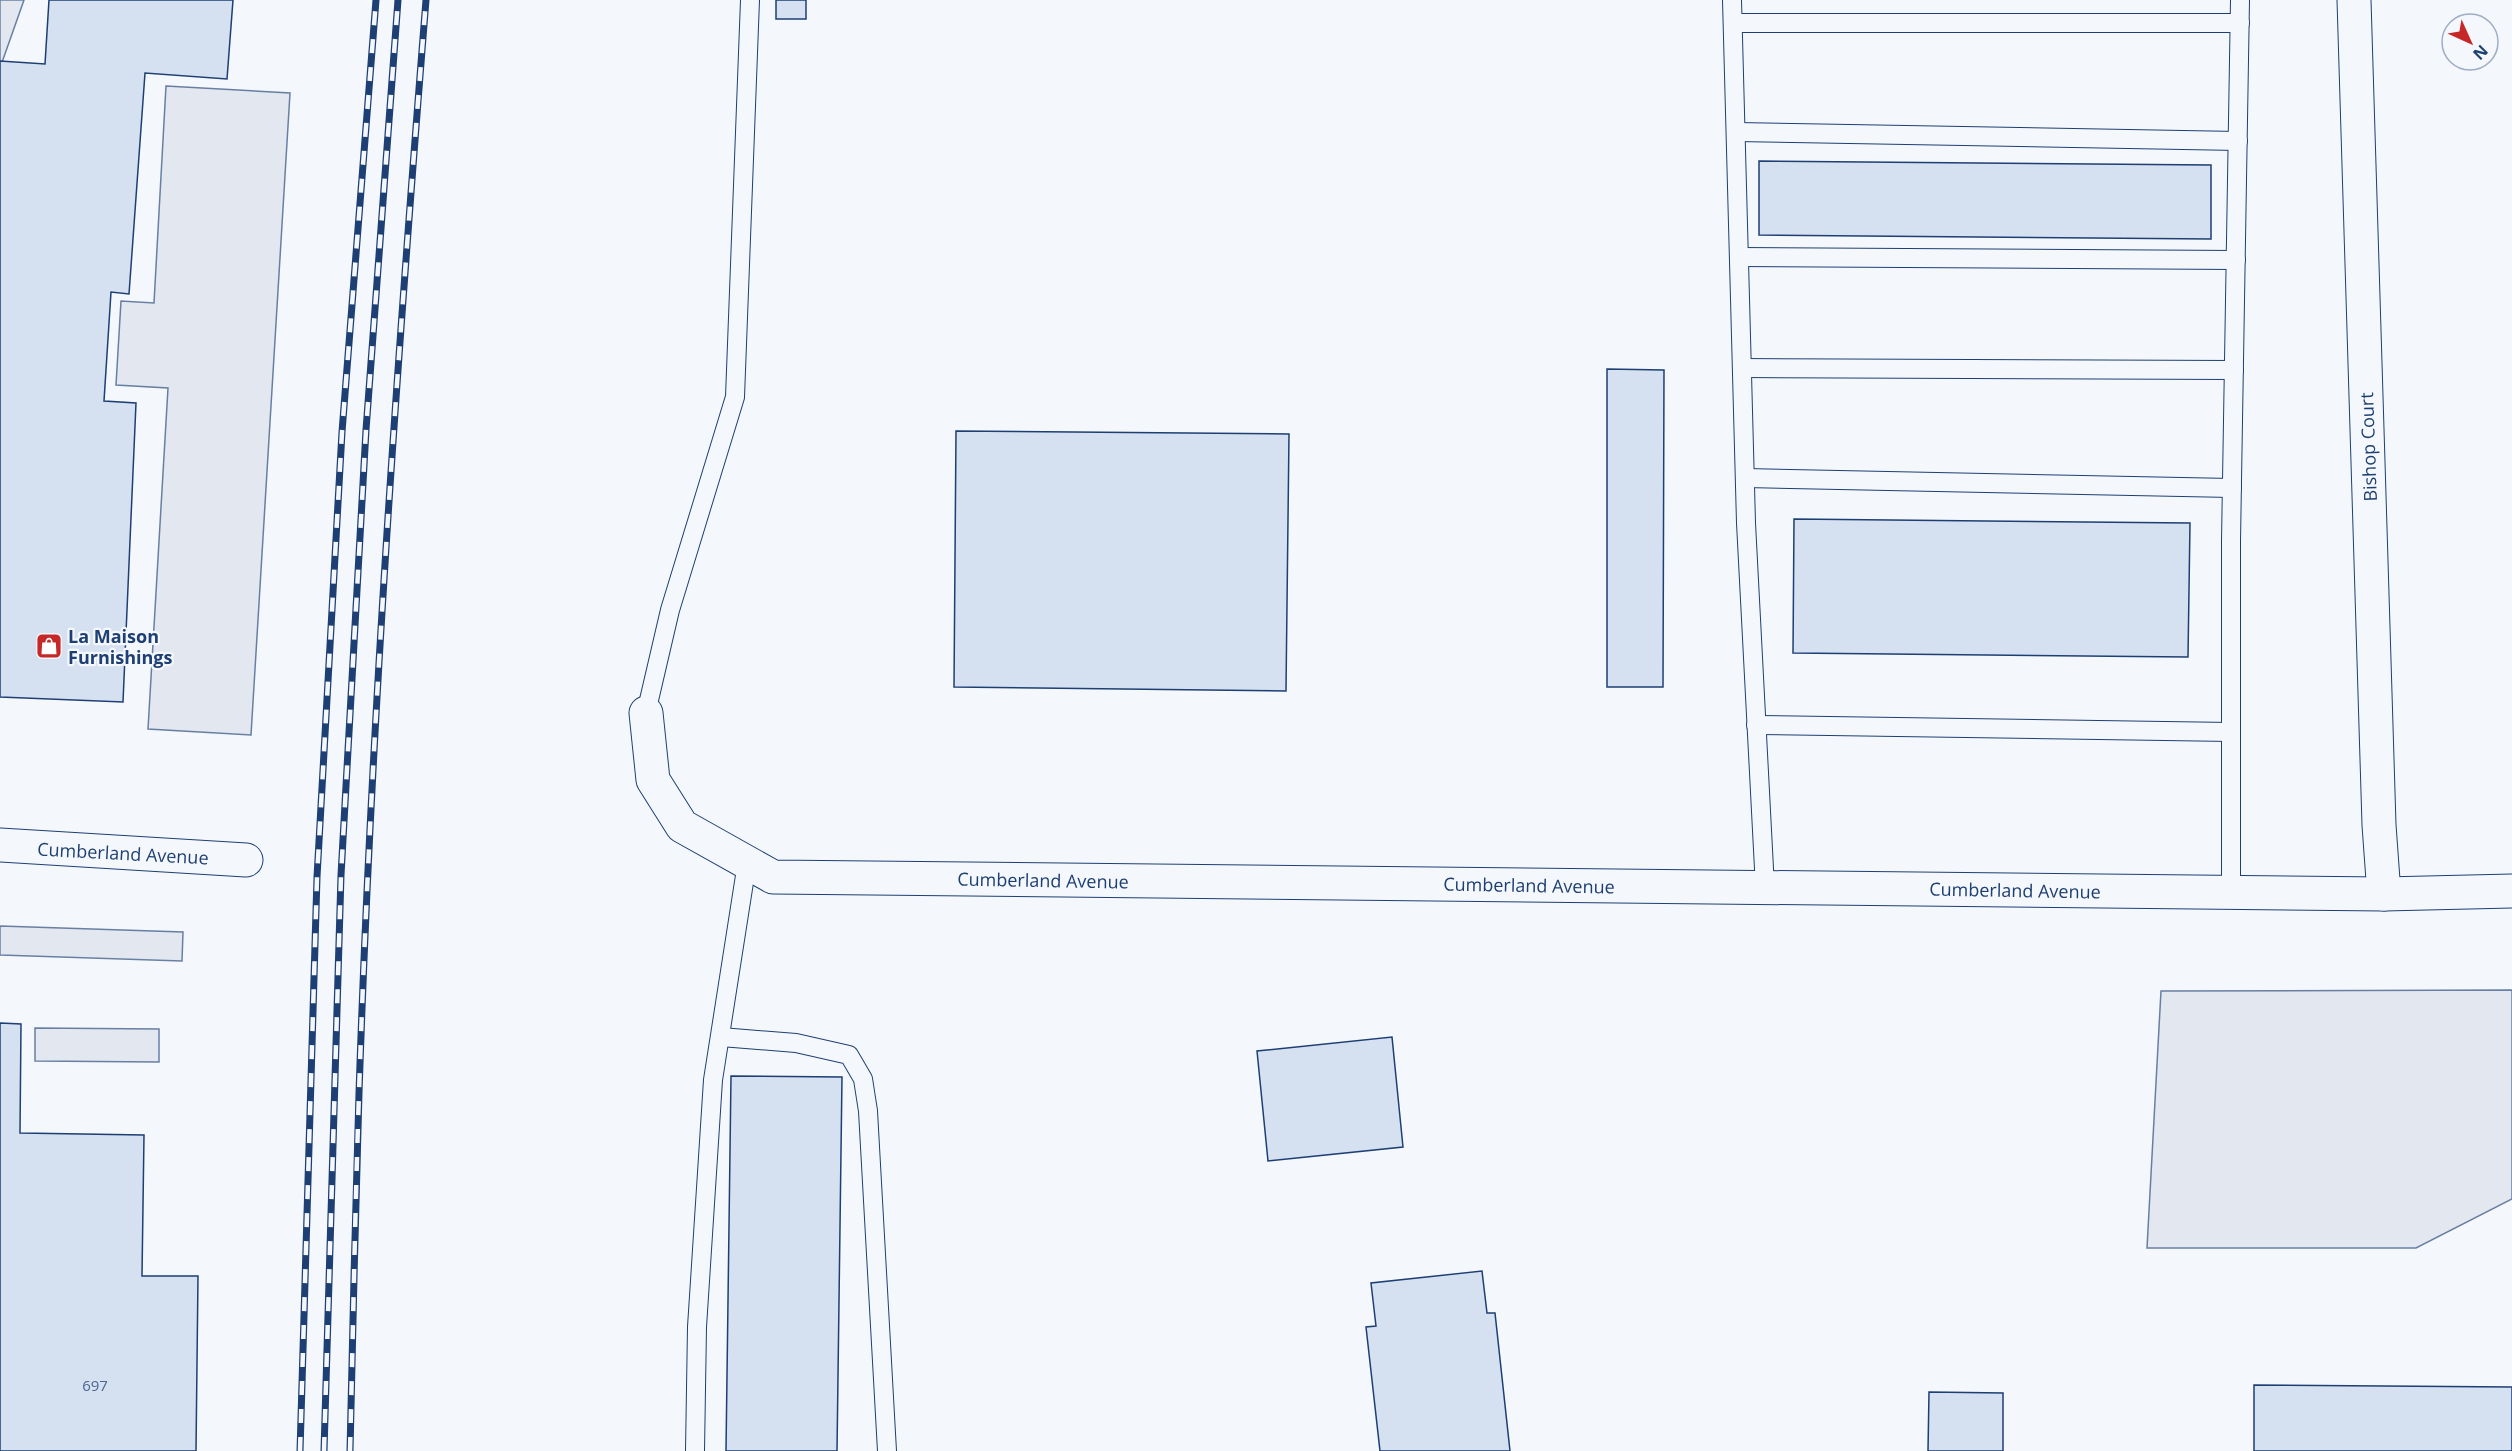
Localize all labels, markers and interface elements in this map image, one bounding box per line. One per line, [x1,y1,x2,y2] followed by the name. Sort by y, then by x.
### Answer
[2440,12,2500,72] north arrow
[2468,40,2493,65] text: N
[2354,392,2382,502] street label: Bishop Court
[68,624,172,669] place label: La Maison Furnishings
[34,631,64,661] shop icon: La Maison Furnishings
[37,837,209,869] street label: Cumberland Avenue
[957,867,1129,893] street label: Cumberland Avenue
[1443,872,1615,898] street label: Cumberland Avenue
[1929,877,2101,903] street label: Cumberland Avenue
[82,1375,108,1395] house number: 697

